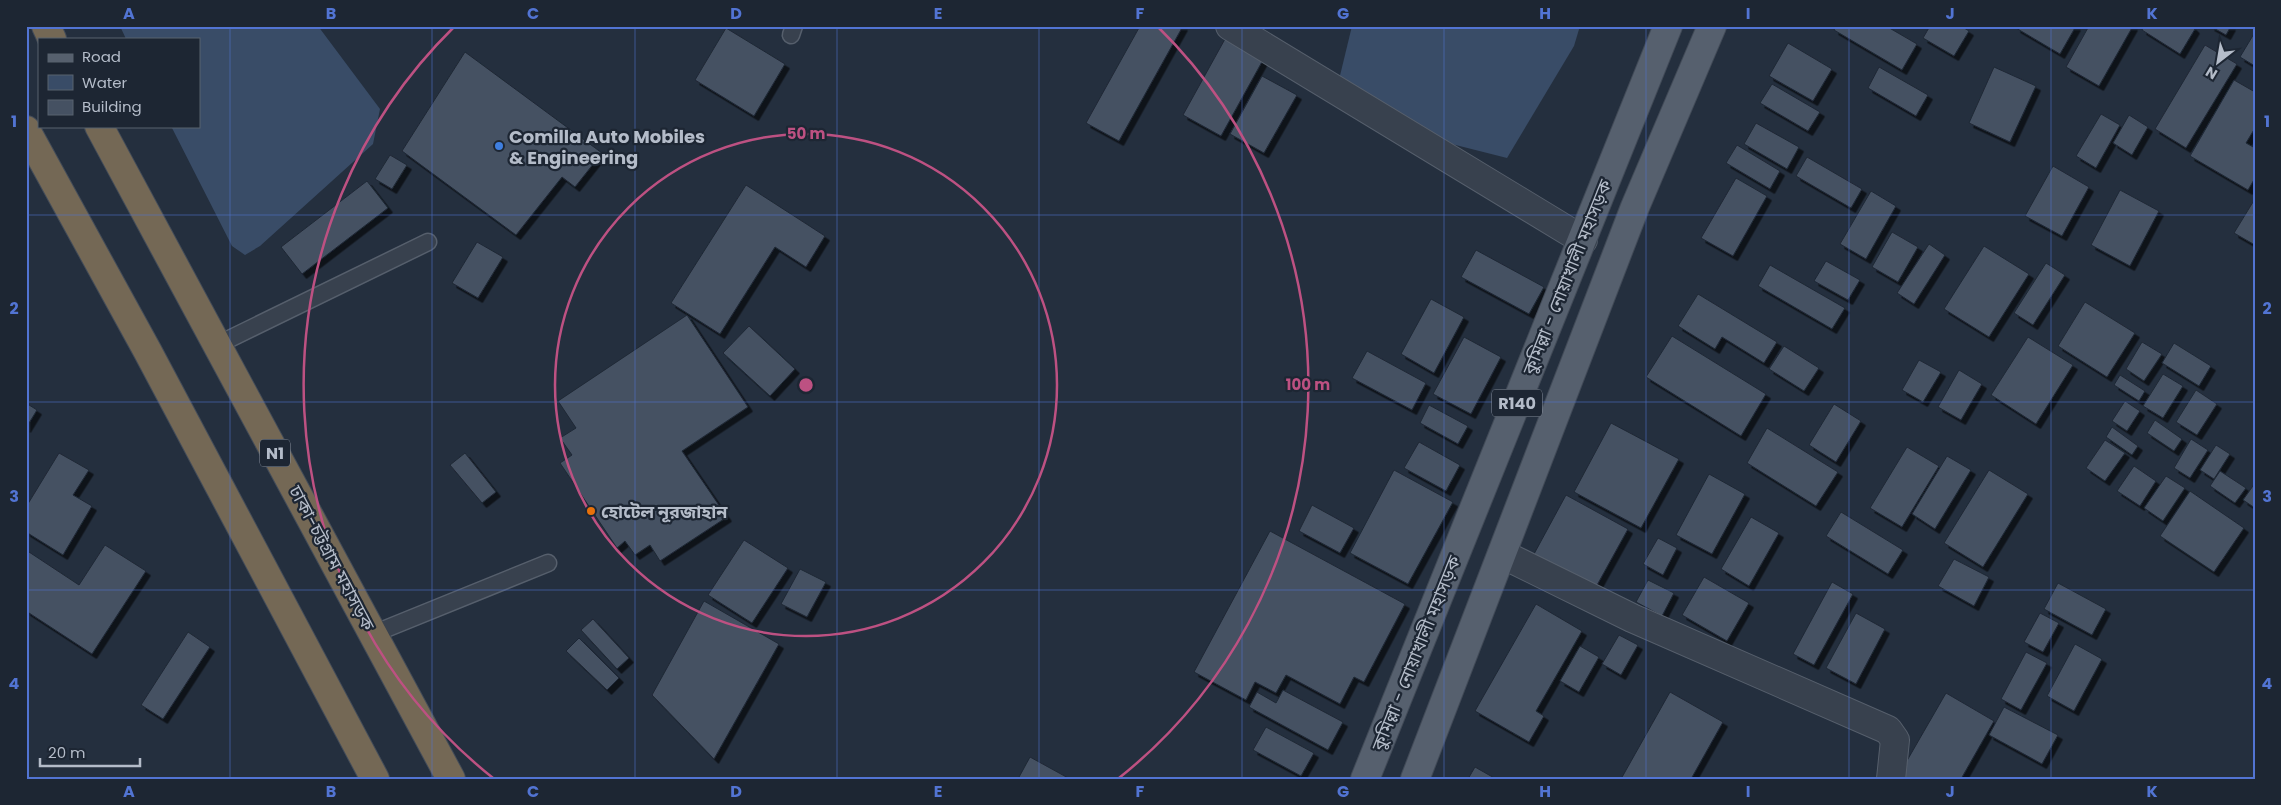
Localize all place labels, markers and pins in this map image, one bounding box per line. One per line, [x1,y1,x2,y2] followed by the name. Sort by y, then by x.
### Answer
[509,124,705,170] place label: Comilla Auto Mobiles & Engineering
[493,140,505,152] marker: Comilla Auto Mobiles & Engineering
[797,376,815,394] centre of rings
[601,499,728,524] place label: হোটেল নূরজাহান
[585,505,597,517] marker: হোটেল নূরজাহান

